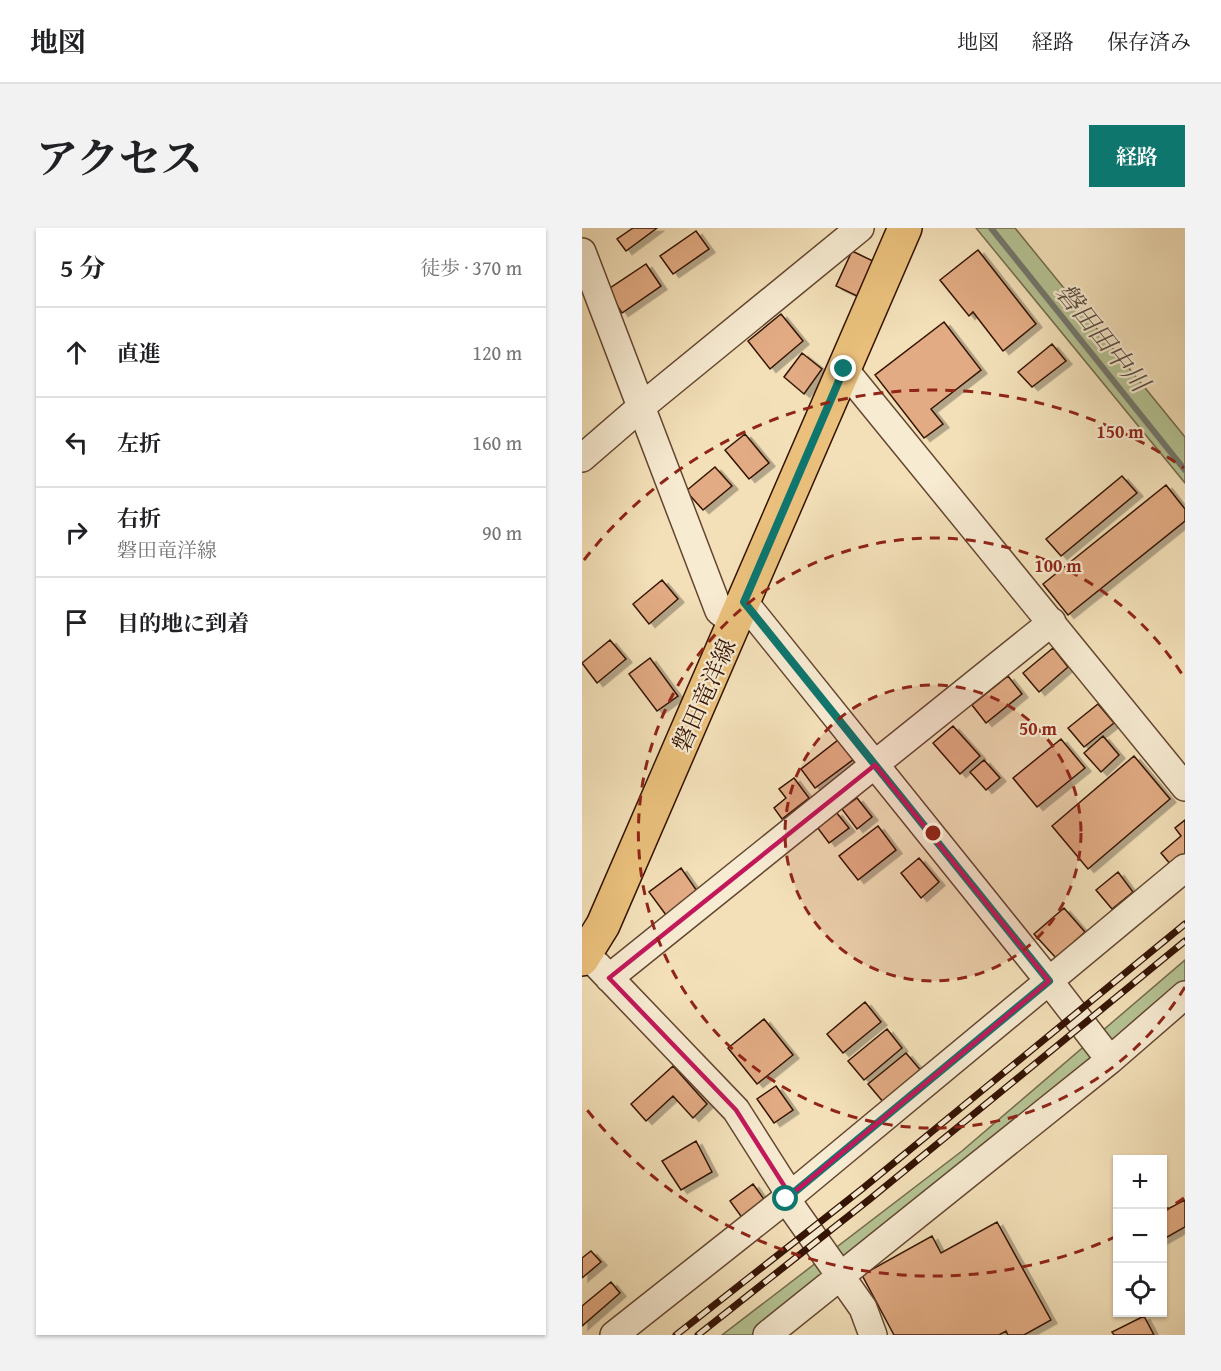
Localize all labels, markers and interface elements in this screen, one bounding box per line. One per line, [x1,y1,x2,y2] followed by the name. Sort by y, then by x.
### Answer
[30,21,86,62] text: 地図
[957,26,999,57] text: 地図
[1032,26,1074,57] text: 経路
[1107,26,1191,57] text: 保存済み
[1089,125,1185,187] button: 経路
[36,127,203,188] text: アクセス
[60,248,105,287] text: 5 分
[420,253,522,282] text: 徒歩 · 370 m
[1047,274,1161,402] water label: 磐田田中川
[60,336,93,369] icon: ahead
[117,337,161,369] text: 直進
[472,338,522,367] text: 120 m
[830,355,856,381] route end
[1096,418,1144,445] text: 150 m
[60,426,93,459] icon: left
[117,427,161,459] text: 左折
[472,428,522,457] text: 160 m
[117,502,161,534] text: 右折
[60,516,93,549] icon: right
[482,518,522,547] text: 90 m
[117,535,217,564] text: 磐田竜洋線
[1034,552,1082,579] text: 100 m
[60,606,93,639] icon: arrive
[117,607,249,639] text: 目的地に到着
[664,633,744,757] street label: 磐田竜洋線
[1019,715,1058,742] text: 50 m
[923,823,943,843] centre of rings
[1113,1155,1167,1317] map controls
[1113,1155,1167,1209] button: +
[772,1185,798,1211] route start
[1113,1209,1167,1263] button: −
[1113,1263,1167,1317] button: locate

